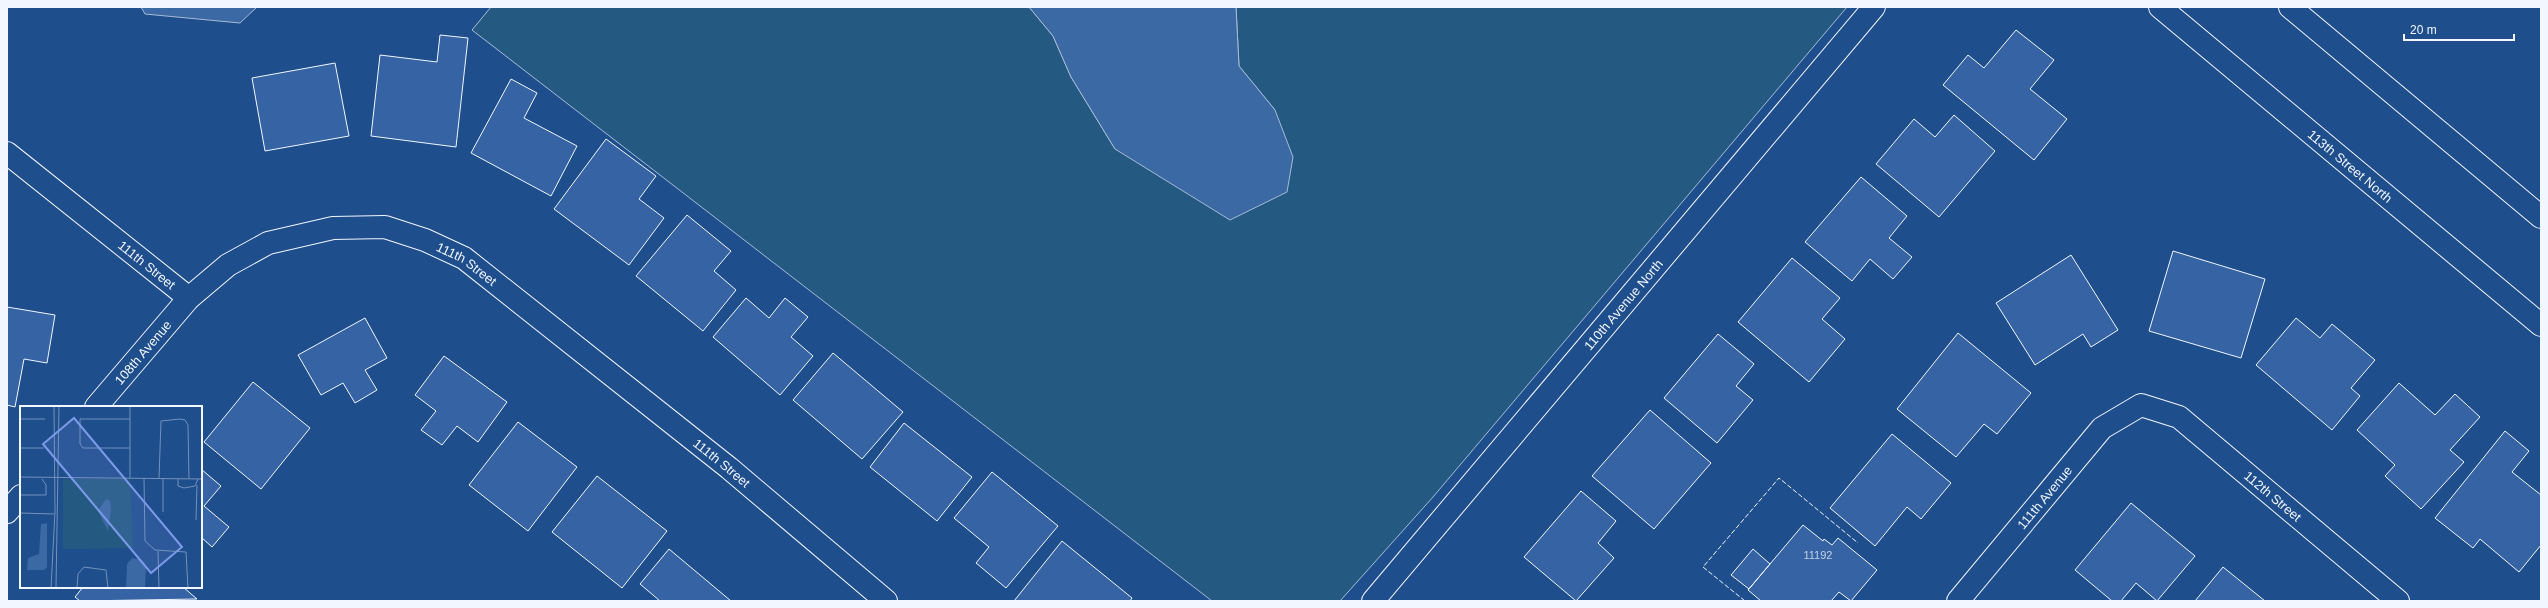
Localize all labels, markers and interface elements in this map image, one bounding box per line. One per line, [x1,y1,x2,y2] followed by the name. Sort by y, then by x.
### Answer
[2404,16,2514,42] scale bar
[2410,23,2437,37] text: 20 m
[2305,127,2395,206] street label: 113th Street North
[115,238,179,293] street label: 111th Street
[434,239,500,289] street label: 111th Street
[1581,256,1666,353] street label: 110th Avenue North
[112,318,175,388] street label: 108th Avenue
[20,406,202,588] inset map
[690,436,753,491] street label: 111th Street
[2014,463,2075,532] street label: 111th Avenue
[2241,468,2305,525] street label: 112th Street
[1804,549,1832,561] house number: 11192

